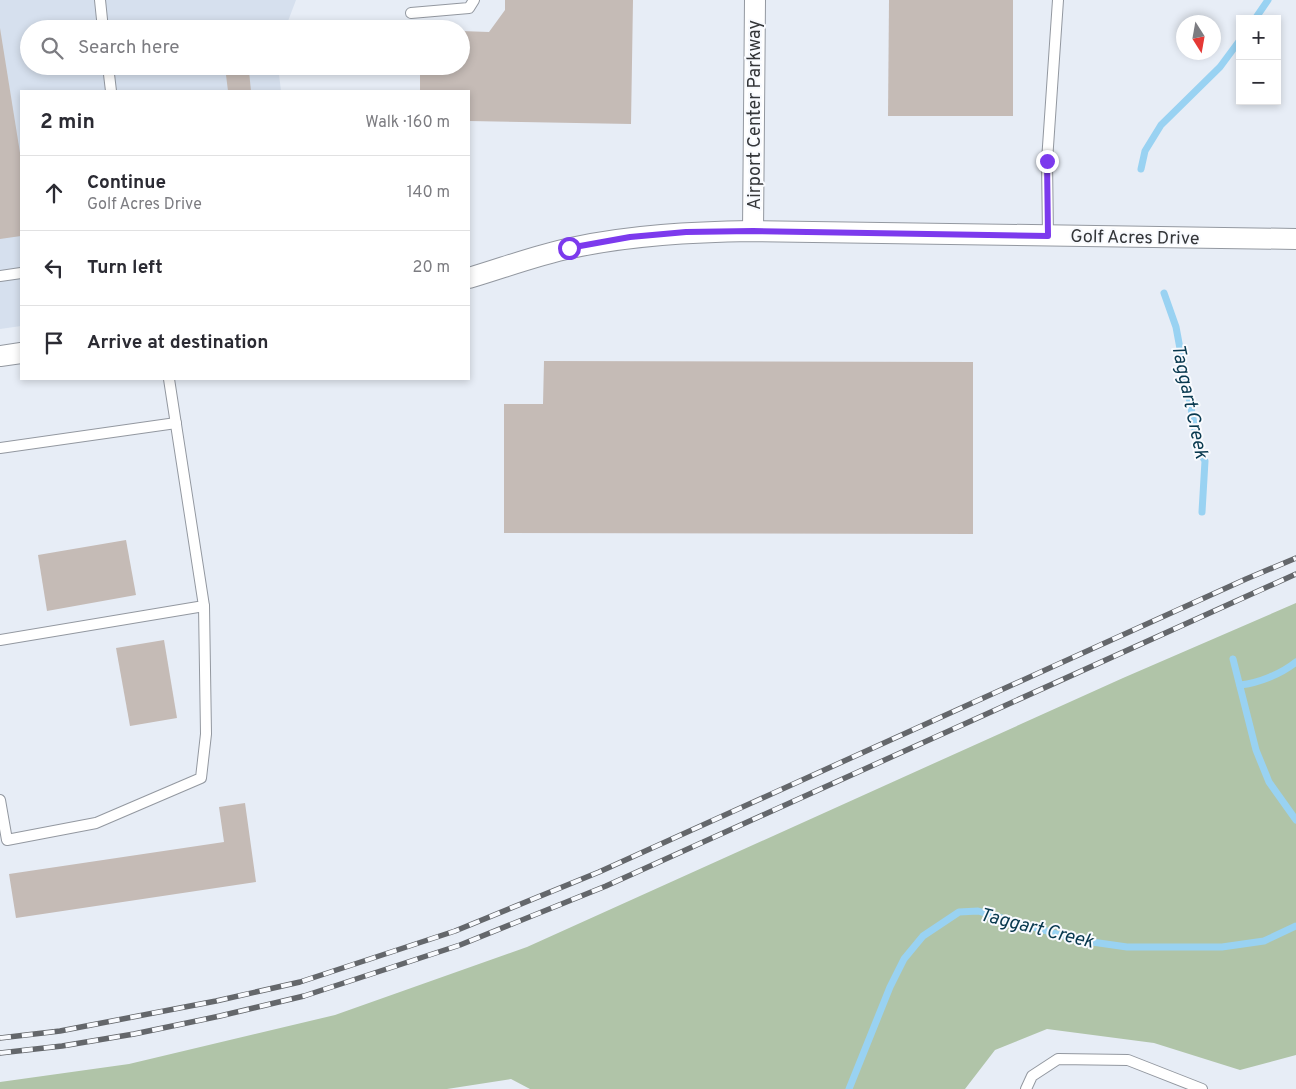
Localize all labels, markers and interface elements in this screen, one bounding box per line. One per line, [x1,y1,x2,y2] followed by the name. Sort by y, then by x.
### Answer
[1176,15,1221,60] north arrow
[1236,15,1281,105] map controls
[1236,15,1281,60] button: +
[20,20,470,75] search box
[744,20,767,210] street label: Airport Center Parkway
[38,34,66,62] icon: search
[78,36,180,60] text: Search here
[1236,60,1281,105] button: −
[40,109,95,136] text: 2 min
[365,113,450,133] text: Walk · 160 m
[1036,150,1059,173] route end
[87,171,166,195] text: Continue
[40,179,68,207] icon: ahead
[407,183,450,203] text: 140 m
[87,195,202,215] text: Golf Acres Drive
[1070,226,1200,251] street label: Golf Acres Drive
[558,237,581,260] route start
[40,254,68,282] icon: left
[87,256,163,280] text: Turn left
[413,258,450,278] text: 20 m
[40,329,68,357] icon: arrive
[87,331,268,355] text: Arrive at destination
[1165,342,1213,461] water label: Taggart Creek
[977,903,1096,955] water label: Taggart Creek

